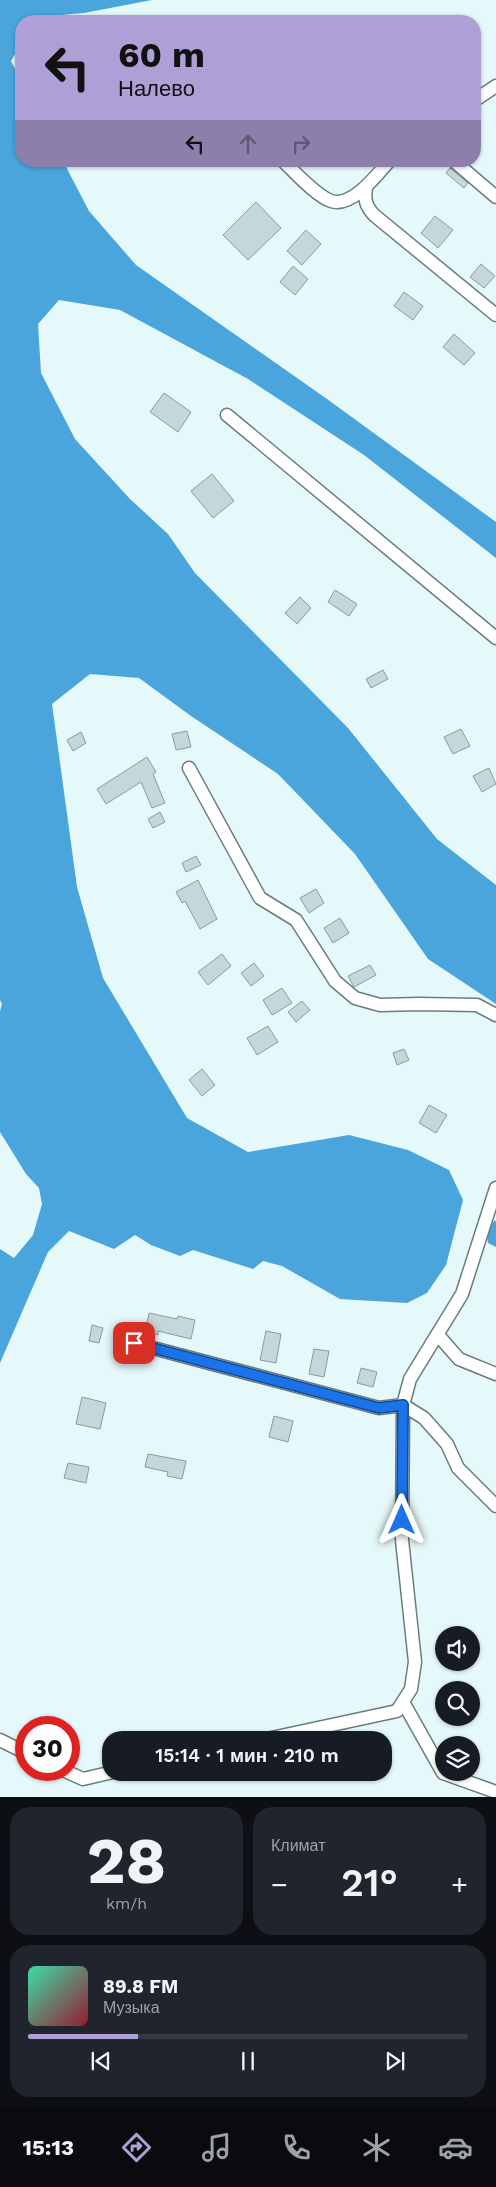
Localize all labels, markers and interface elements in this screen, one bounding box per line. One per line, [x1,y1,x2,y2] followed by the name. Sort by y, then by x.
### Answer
[118,34,205,76] text: 60 m
[35,35,100,100] icon: left
[118,76,195,101] text: Налево
[181,130,209,158] icon: left
[234,130,262,158] icon: ahead
[287,130,315,158] icon: right
[113,1322,155,1364] pin
[120,1329,148,1357] icon: arrive
[375,1493,427,1545] position arrow
[435,1626,480,1781] map controls
[435,1626,480,1671] button: sound
[435,1681,480,1726] button: search
[15,1716,80,1781] speed limit sign: 30
[435,1736,480,1781] button: layers
[155,1744,339,1767] text: 15:14 · 1 мин · 210 m
[87,1823,166,1899] text: 28
[271,1836,325,1855] text: Климат
[341,1861,398,1905] text: 21°
[271,1868,288,1901] text: −
[451,1868,468,1901] text: +
[106,1894,147,1913] text: km/h
[103,1975,178,1998] text: 89.8 FM
[103,1998,160,2017] text: Музыка
[87,2047,115,2075] icon: previous
[234,2047,262,2075] icon: pause
[381,2047,409,2075] icon: next
[119,2130,154,2165] icon: directions
[199,2130,234,2165] icon: music
[279,2130,314,2165] icon: phone
[359,2130,394,2165] icon: climate
[438,2130,473,2165] icon: car
[22,2135,74,2160] text: 15:13

